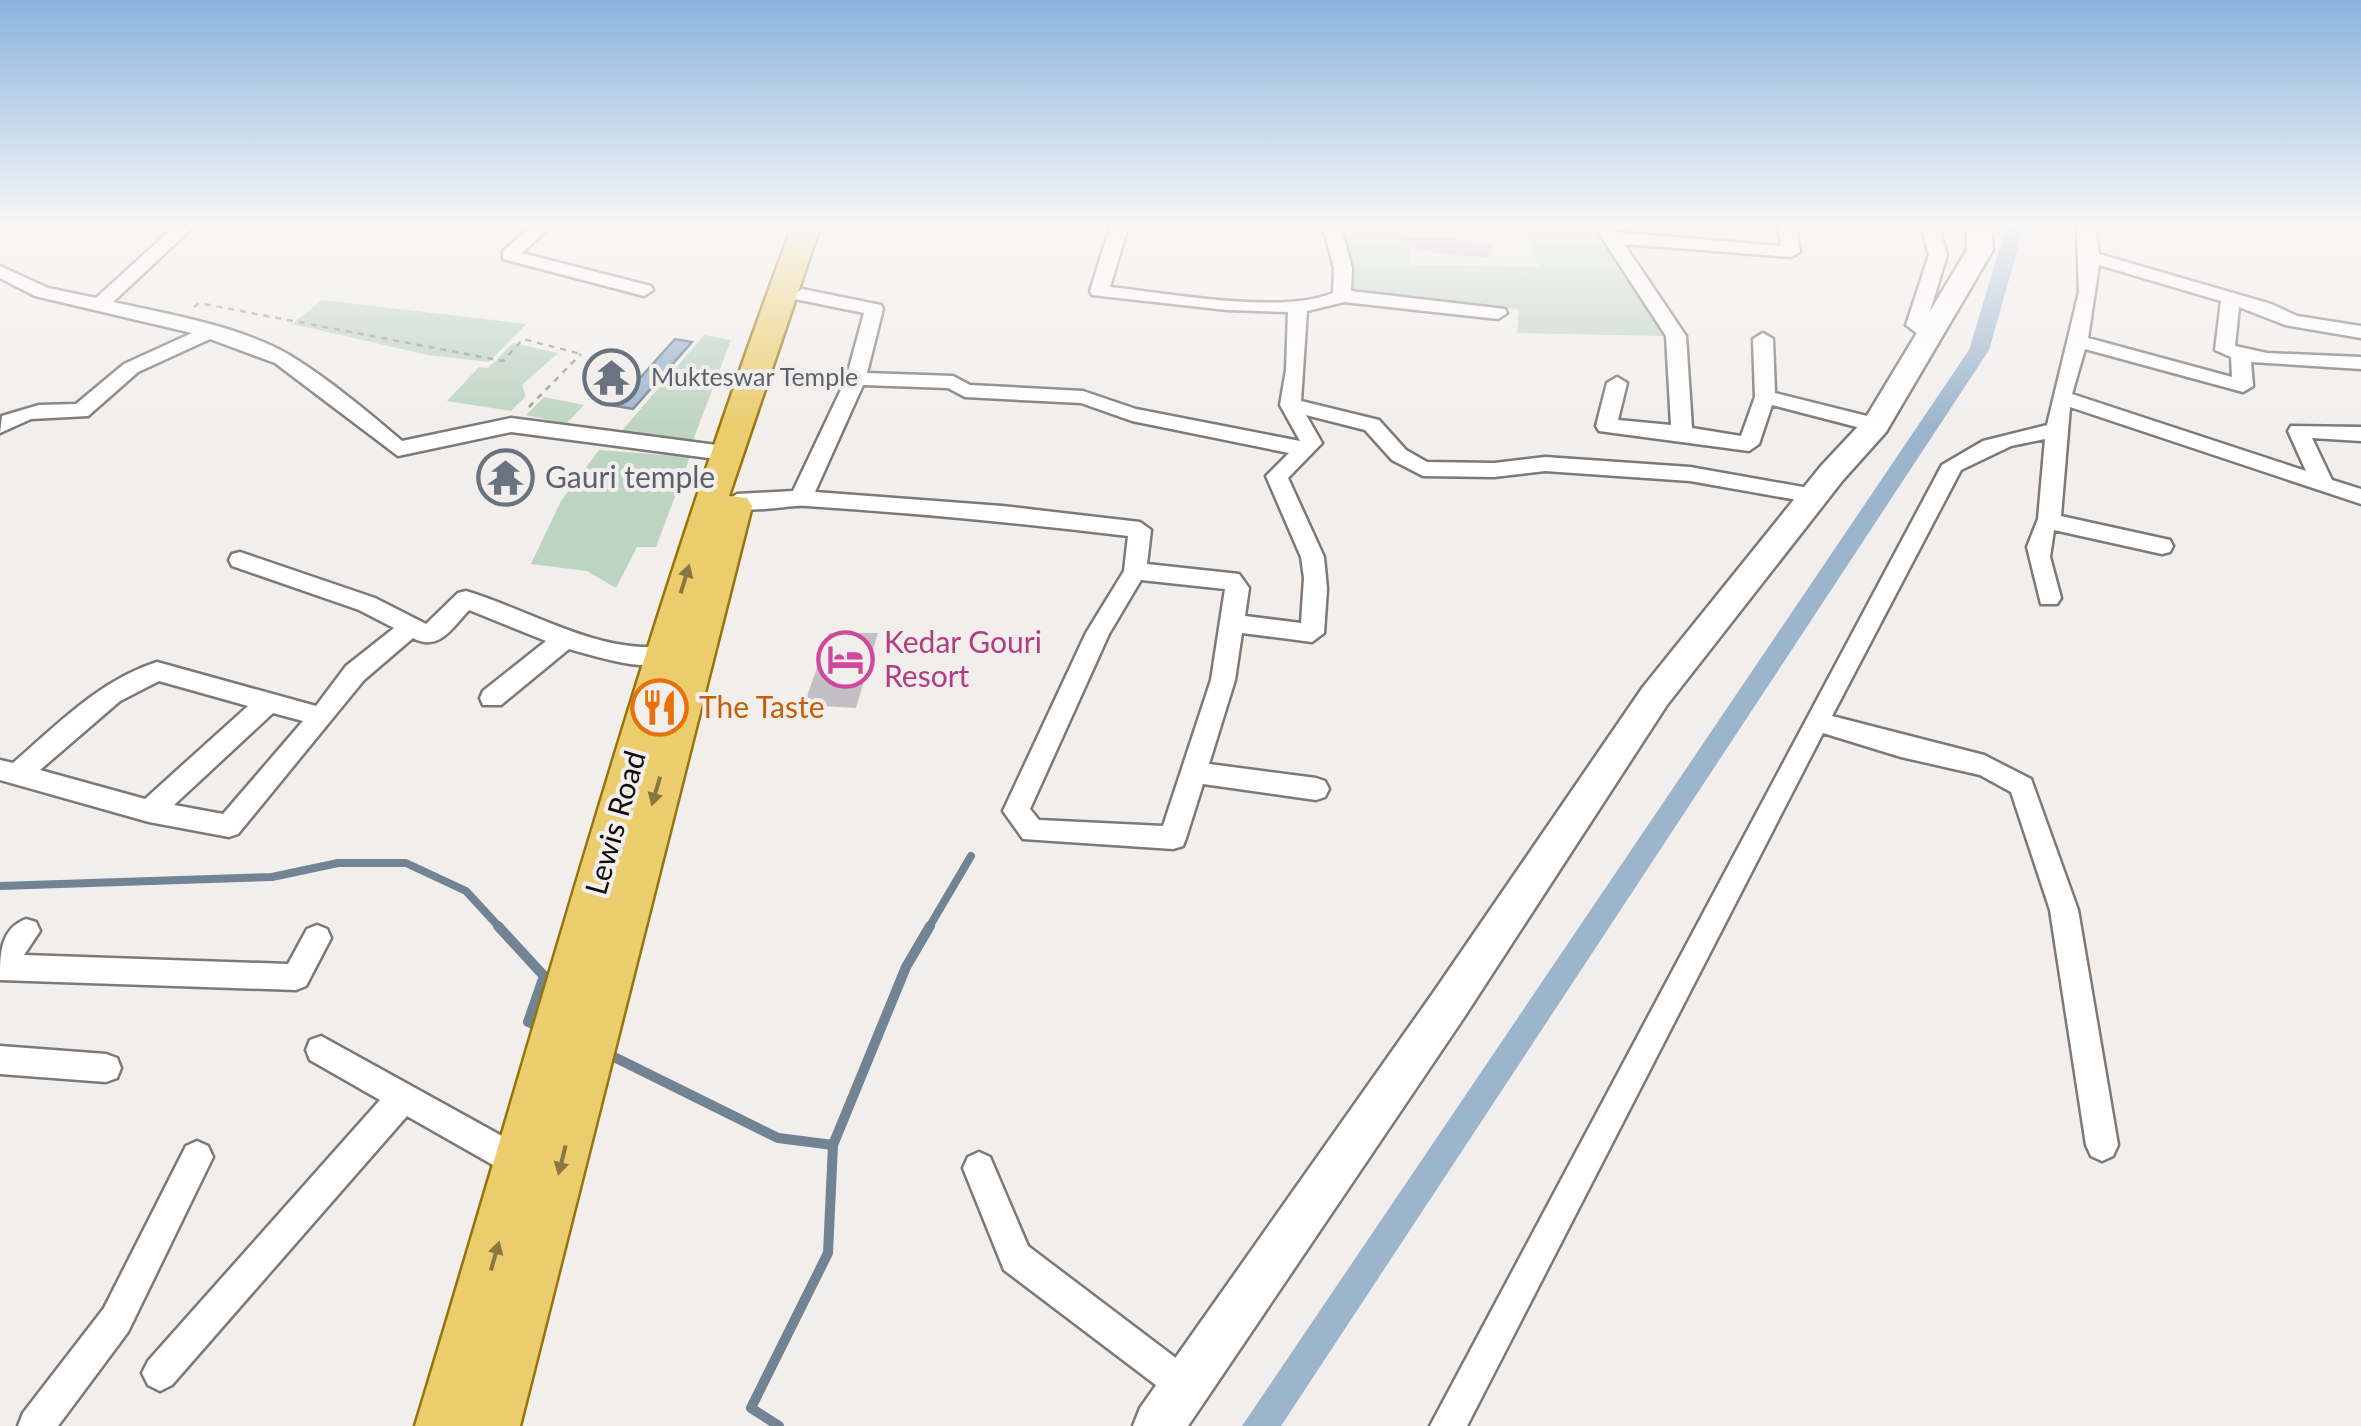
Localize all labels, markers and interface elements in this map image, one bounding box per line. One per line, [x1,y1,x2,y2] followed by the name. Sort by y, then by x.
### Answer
[582,347,642,407] temple icon: Mukteswar Temple
[651,361,858,391] place label: Mukteswar Temple
[476,448,536,508] temple icon: Gauri temple
[545,458,715,494] place label: Gauri temple
[678,564,693,594] one-way arrow
[884,623,1042,693] place label: Kedar Gouri Resort
[815,630,875,690] hotel icon: Kedar Gouri Resort
[630,678,690,738] restaurant icon: The Taste
[699,688,825,724] place label: The Taste
[576,746,652,899] street label: Lewis Road
[648,776,664,807] one-way arrow
[554,1145,569,1176] one-way arrow
[487,1240,503,1271] one-way arrow

